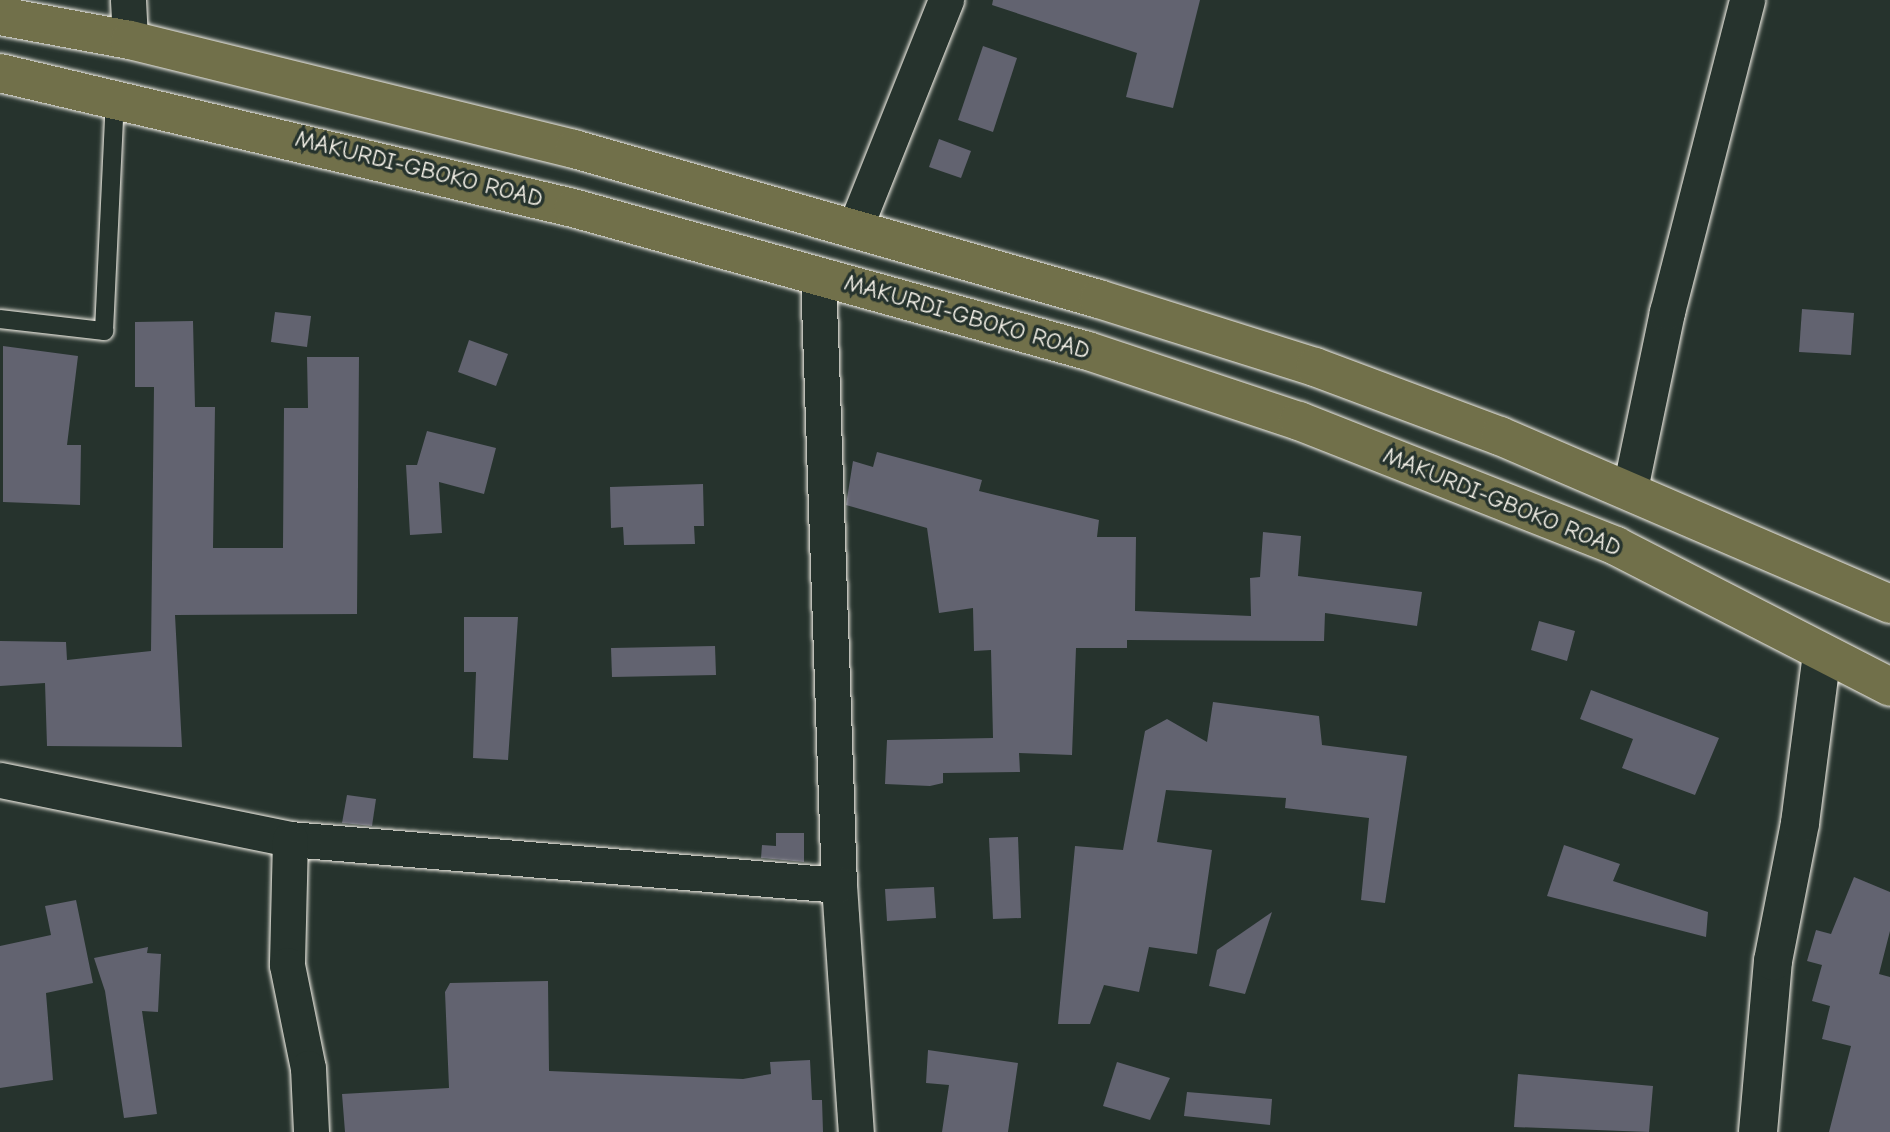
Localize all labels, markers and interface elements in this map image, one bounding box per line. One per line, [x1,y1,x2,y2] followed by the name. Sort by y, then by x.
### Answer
[292,124,546,214] street label: MAKURDI-GBOKO ROAD
[841,268,1093,366] street label: MAKURDI-GBOKO ROAD
[1379,441,1625,563] street label: MAKURDI-GBOKO ROAD

